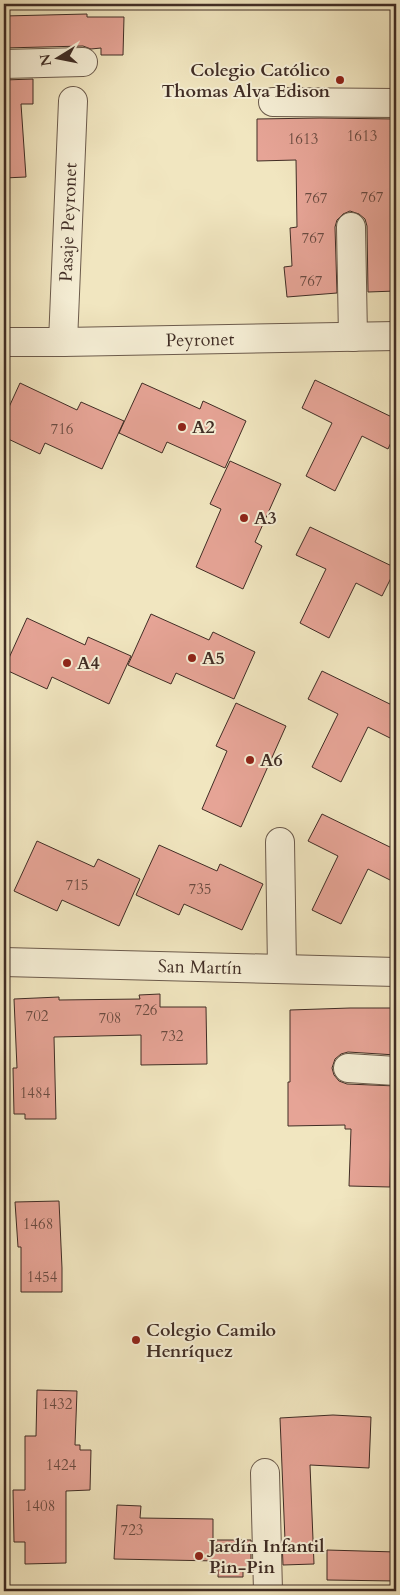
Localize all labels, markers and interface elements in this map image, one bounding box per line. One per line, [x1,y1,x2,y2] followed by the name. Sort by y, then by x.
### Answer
[32,32,82,82] north arrow
[35,53,56,68] text: N
[161,58,330,104] place label: Colegio Católico Thomas Alva Edison
[334,74,346,86] marker: Colegio Católico Thomas Alva Edison
[347,126,377,146] house number: 1613
[288,129,318,149] house number: 1613
[53,162,83,282] street label: Pasaje Peyronet
[360,187,384,207] house number: 767
[304,188,328,208] house number: 767
[301,228,325,248] house number: 767
[299,271,323,291] house number: 767
[165,326,235,353] street label: Peyronet
[192,415,215,440] place label: A2
[50,419,74,439] house number: 716
[176,421,188,433] marker: A2
[254,506,277,531] place label: A3
[238,512,250,524] marker: A3
[202,646,225,671] place label: A5
[77,651,100,676] place label: A4
[186,652,198,664] marker: A5
[61,657,73,669] marker: A4
[260,748,283,773] place label: A6
[244,754,256,766] marker: A6
[65,875,89,895] house number: 715
[188,879,212,899] house number: 735
[158,953,243,981] street label: San Martín
[134,1000,158,1020] house number: 726
[25,1006,49,1026] house number: 702
[98,1008,122,1028] house number: 708
[160,1026,184,1046] house number: 732
[20,1083,51,1103] house number: 1484
[23,1214,53,1234] house number: 1468
[27,1267,58,1287] house number: 1454
[146,1318,276,1364] place label: Colegio Camilo Henríquez
[130,1334,142,1346] marker: Colegio Camilo Henríquez
[42,1394,73,1414] house number: 1432
[46,1455,77,1475] house number: 1424
[25,1496,55,1516] house number: 1408
[120,1520,144,1540] house number: 723
[206,1534,325,1580] place label: Jardín Infantil Pin-Pin
[193,1550,205,1562] marker: Jardín Infantil Pin-Pin

